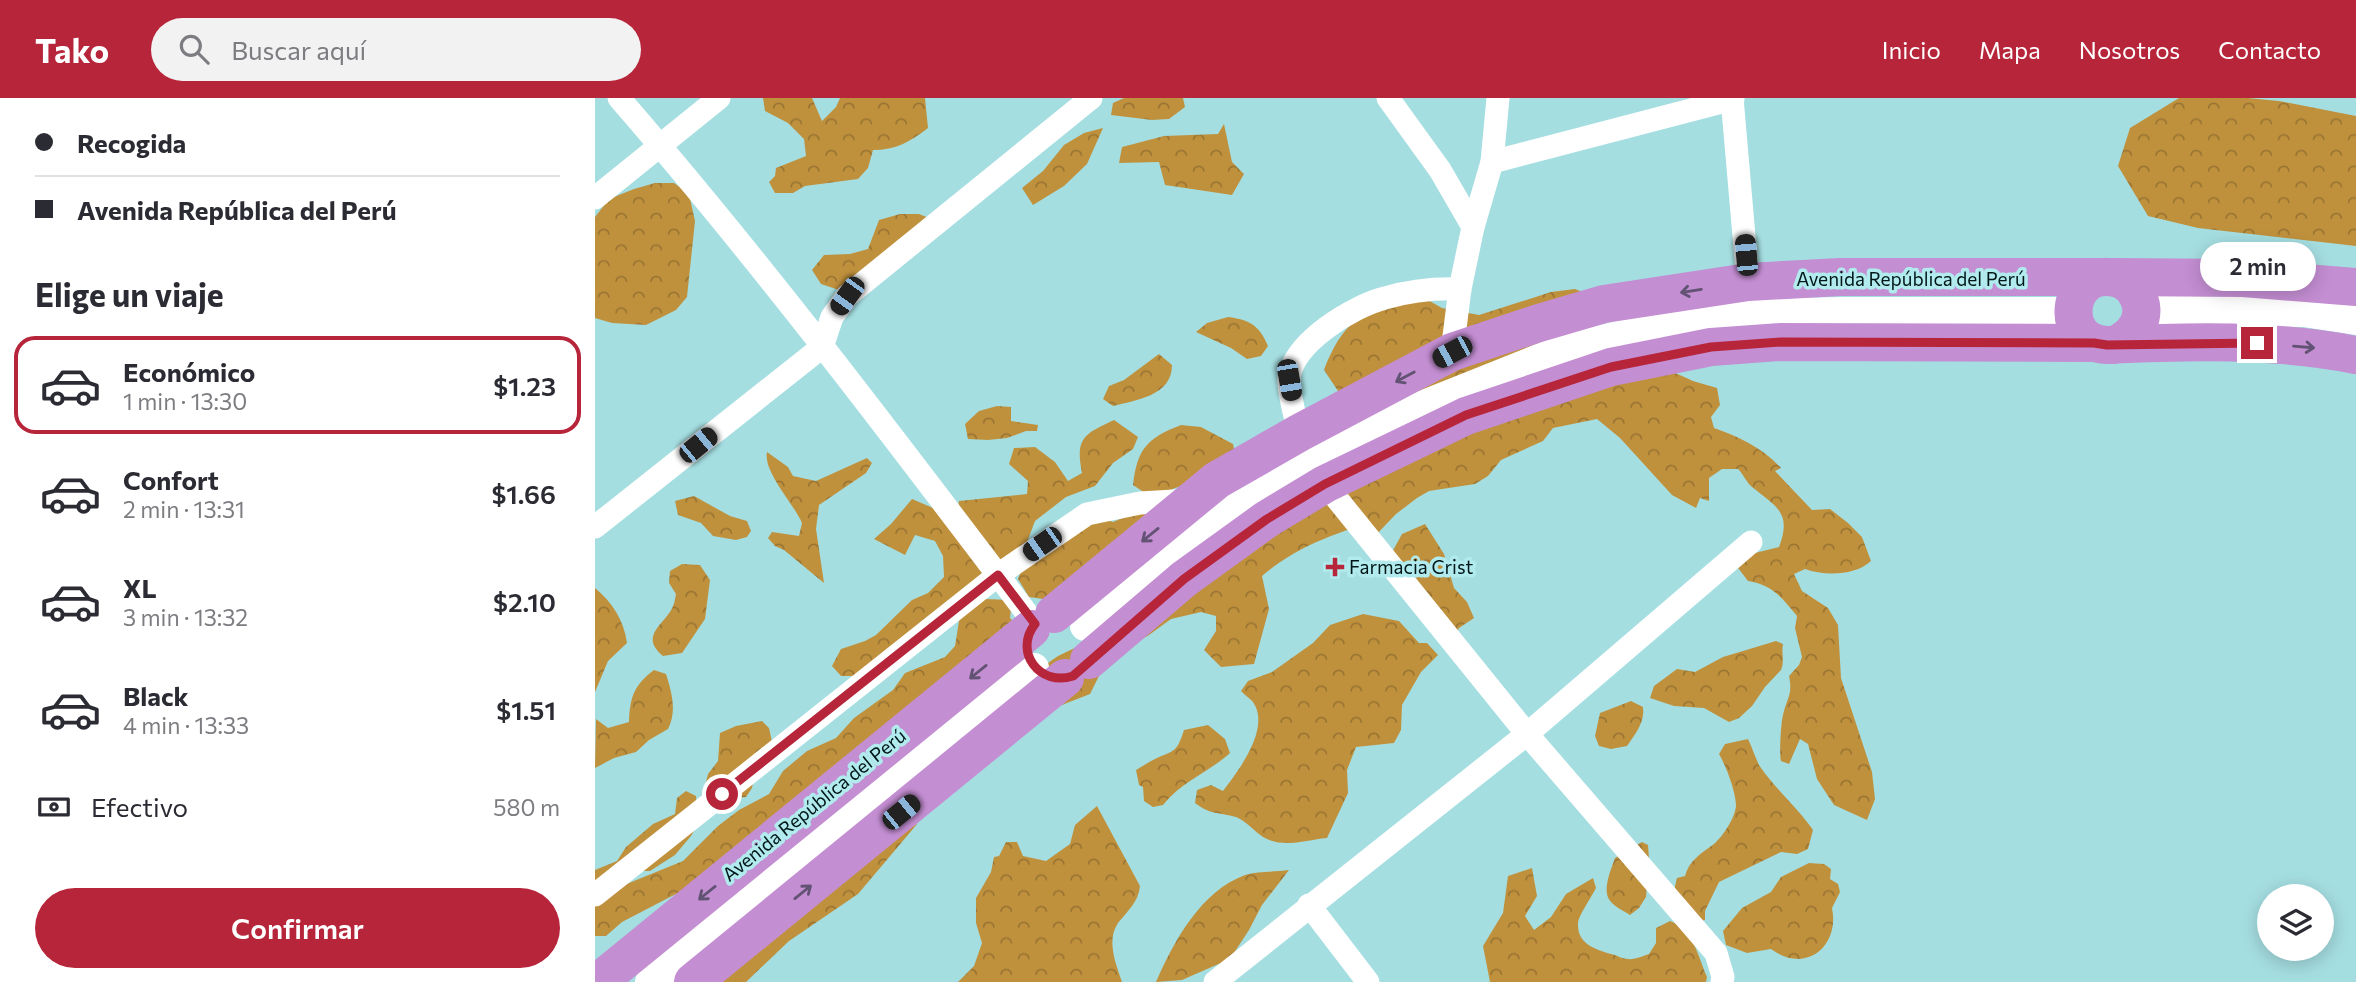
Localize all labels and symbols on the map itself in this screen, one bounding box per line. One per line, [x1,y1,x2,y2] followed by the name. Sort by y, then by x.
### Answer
[1734,233,1759,277] car
[2199,242,2315,290] callout: 2 min
[1796,267,2026,290] street label: Avenida República del Perú
[827,273,868,319] car
[1680,284,1703,297] one-way arrow
[2241,327,2273,359] route end
[1429,333,1476,371] car
[2292,340,2315,353] one-way arrow
[1276,357,1303,403] car
[1395,371,1416,385] one-way arrow
[676,424,721,466] car
[1019,523,1066,565] car
[1141,527,1159,543] one-way arrow
[1349,555,1473,578] place label: Farmacia Crist
[1327,559,1343,575] marker: Farmacia Crist
[970,664,988,679] one-way arrow
[717,724,910,886] street label: Avenida República del Perú
[706,778,738,810] route start
[879,791,924,833] car
[698,885,716,901] one-way arrow
[793,885,811,900] one-way arrow

